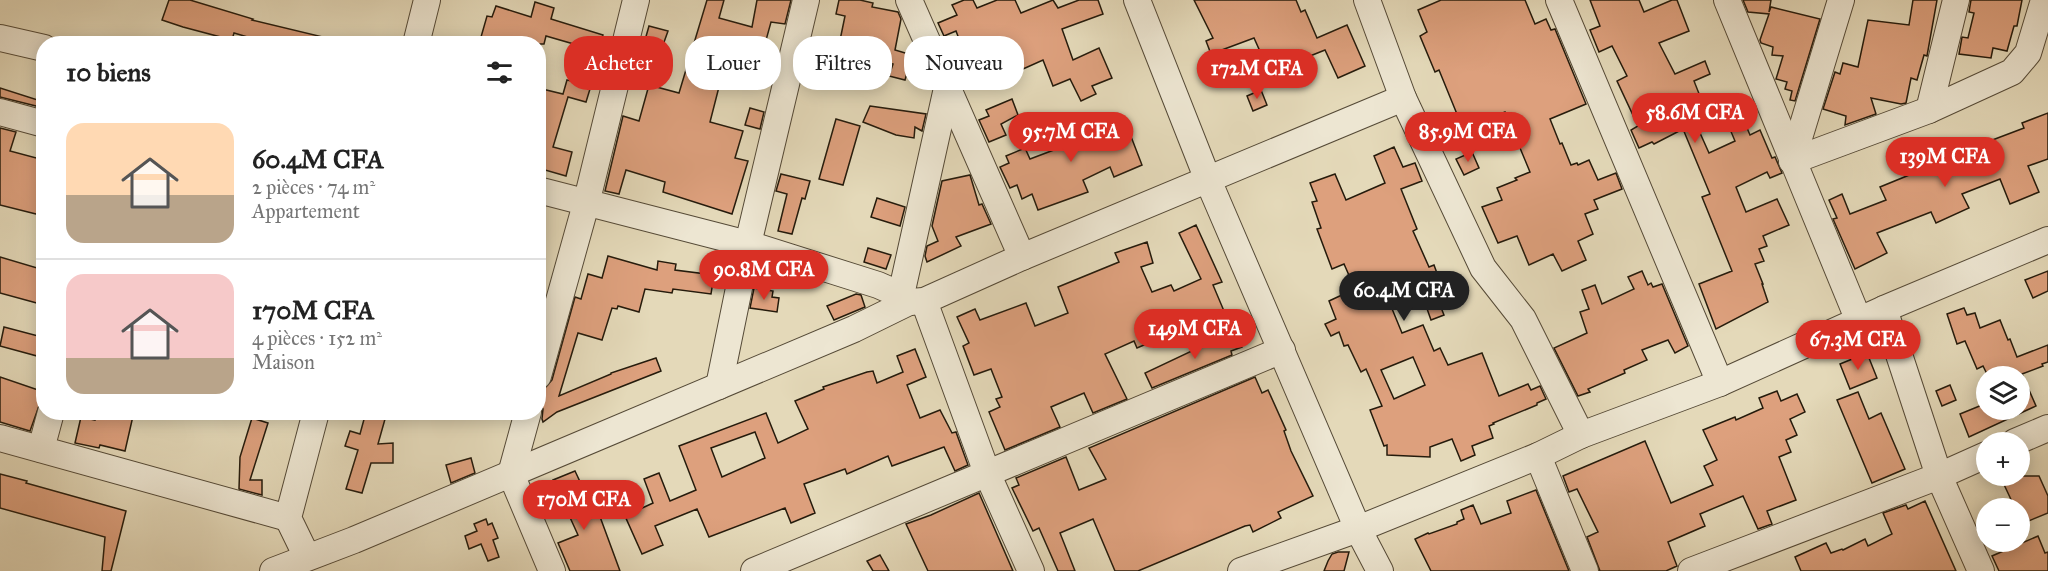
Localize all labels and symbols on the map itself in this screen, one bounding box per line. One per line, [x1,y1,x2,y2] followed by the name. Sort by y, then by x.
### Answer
[1195,49,1319,100] pin: 172M CFA
[1626,93,1764,144] pin: 58.6M CFA
[1002,112,1140,163] pin: 95.7M CFA
[1399,112,1537,163] pin: 85.9M CFA
[1883,137,2007,188] pin: 139M CFA
[695,250,833,301] pin: 90.8M CFA
[1335,271,1473,322] pin: 60.4M CFA
[1133,309,1257,360] pin: 149M CFA
[1789,320,1927,371] pin: 67.3M CFA
[522,480,646,531] pin: 170M CFA

